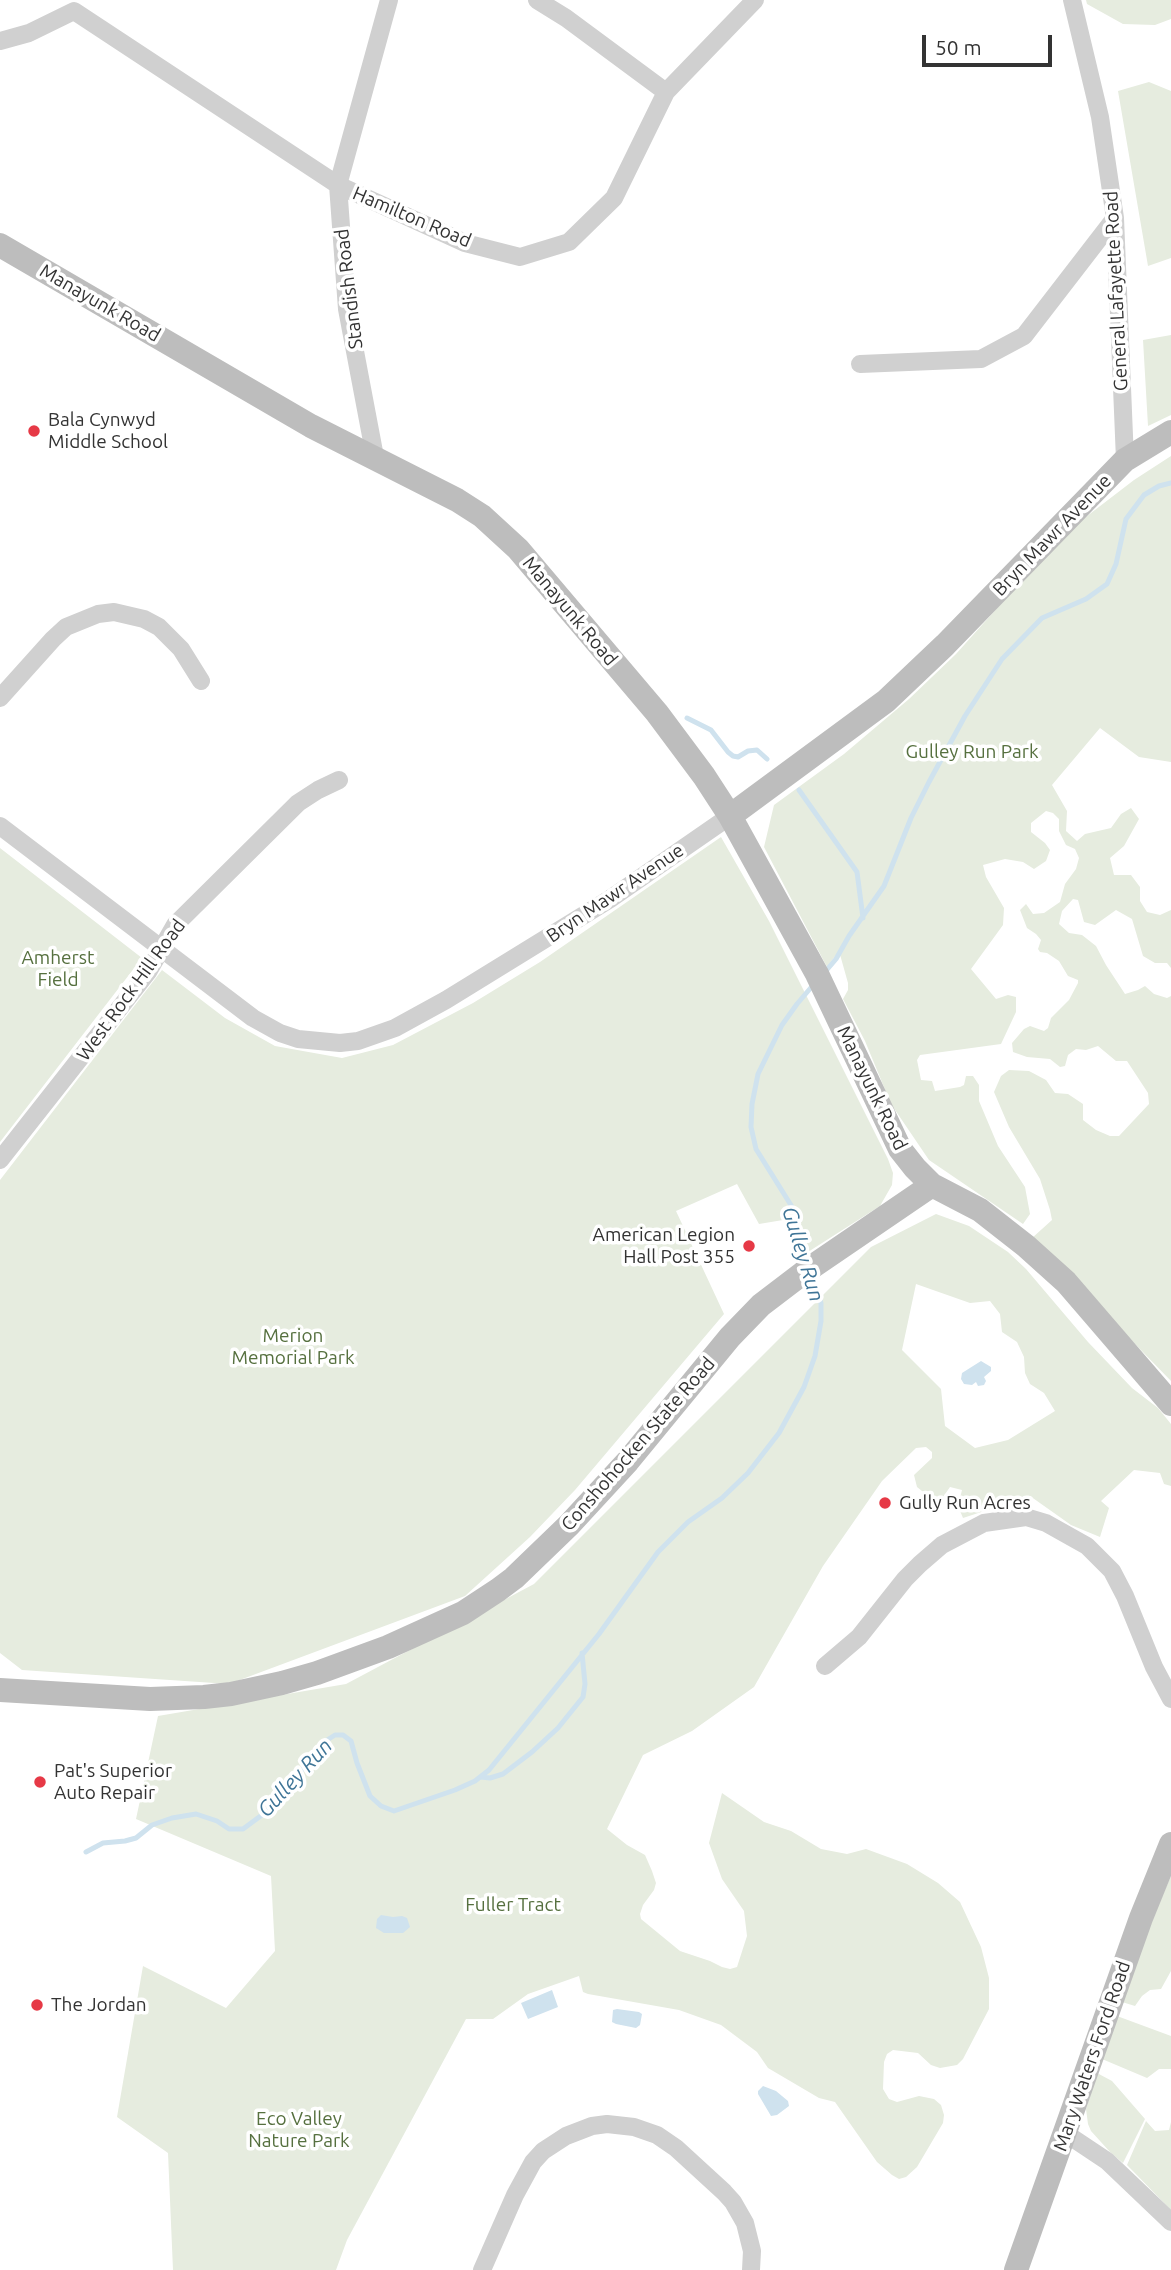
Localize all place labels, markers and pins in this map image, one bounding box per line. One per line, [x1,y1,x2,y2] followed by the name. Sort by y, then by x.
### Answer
[48,409,168,453] place label: Bala Cynwyd Middle School
[26,423,42,439] marker: Bala Cynwyd Middle School
[593,1224,735,1268] place label: American Legion Hall Post 355
[741,1238,757,1254] marker: American Legion Hall Post 355
[899,1492,1031,1514] place label: Gully Run Acres
[877,1495,893,1511] marker: Gully Run Acres
[54,1760,172,1804] place label: Pat's Superior Auto Repair
[32,1774,48,1790] marker: Pat's Superior Auto Repair
[51,1994,147,2016] place label: The Jordan
[29,1997,45,2013] marker: The Jordan

